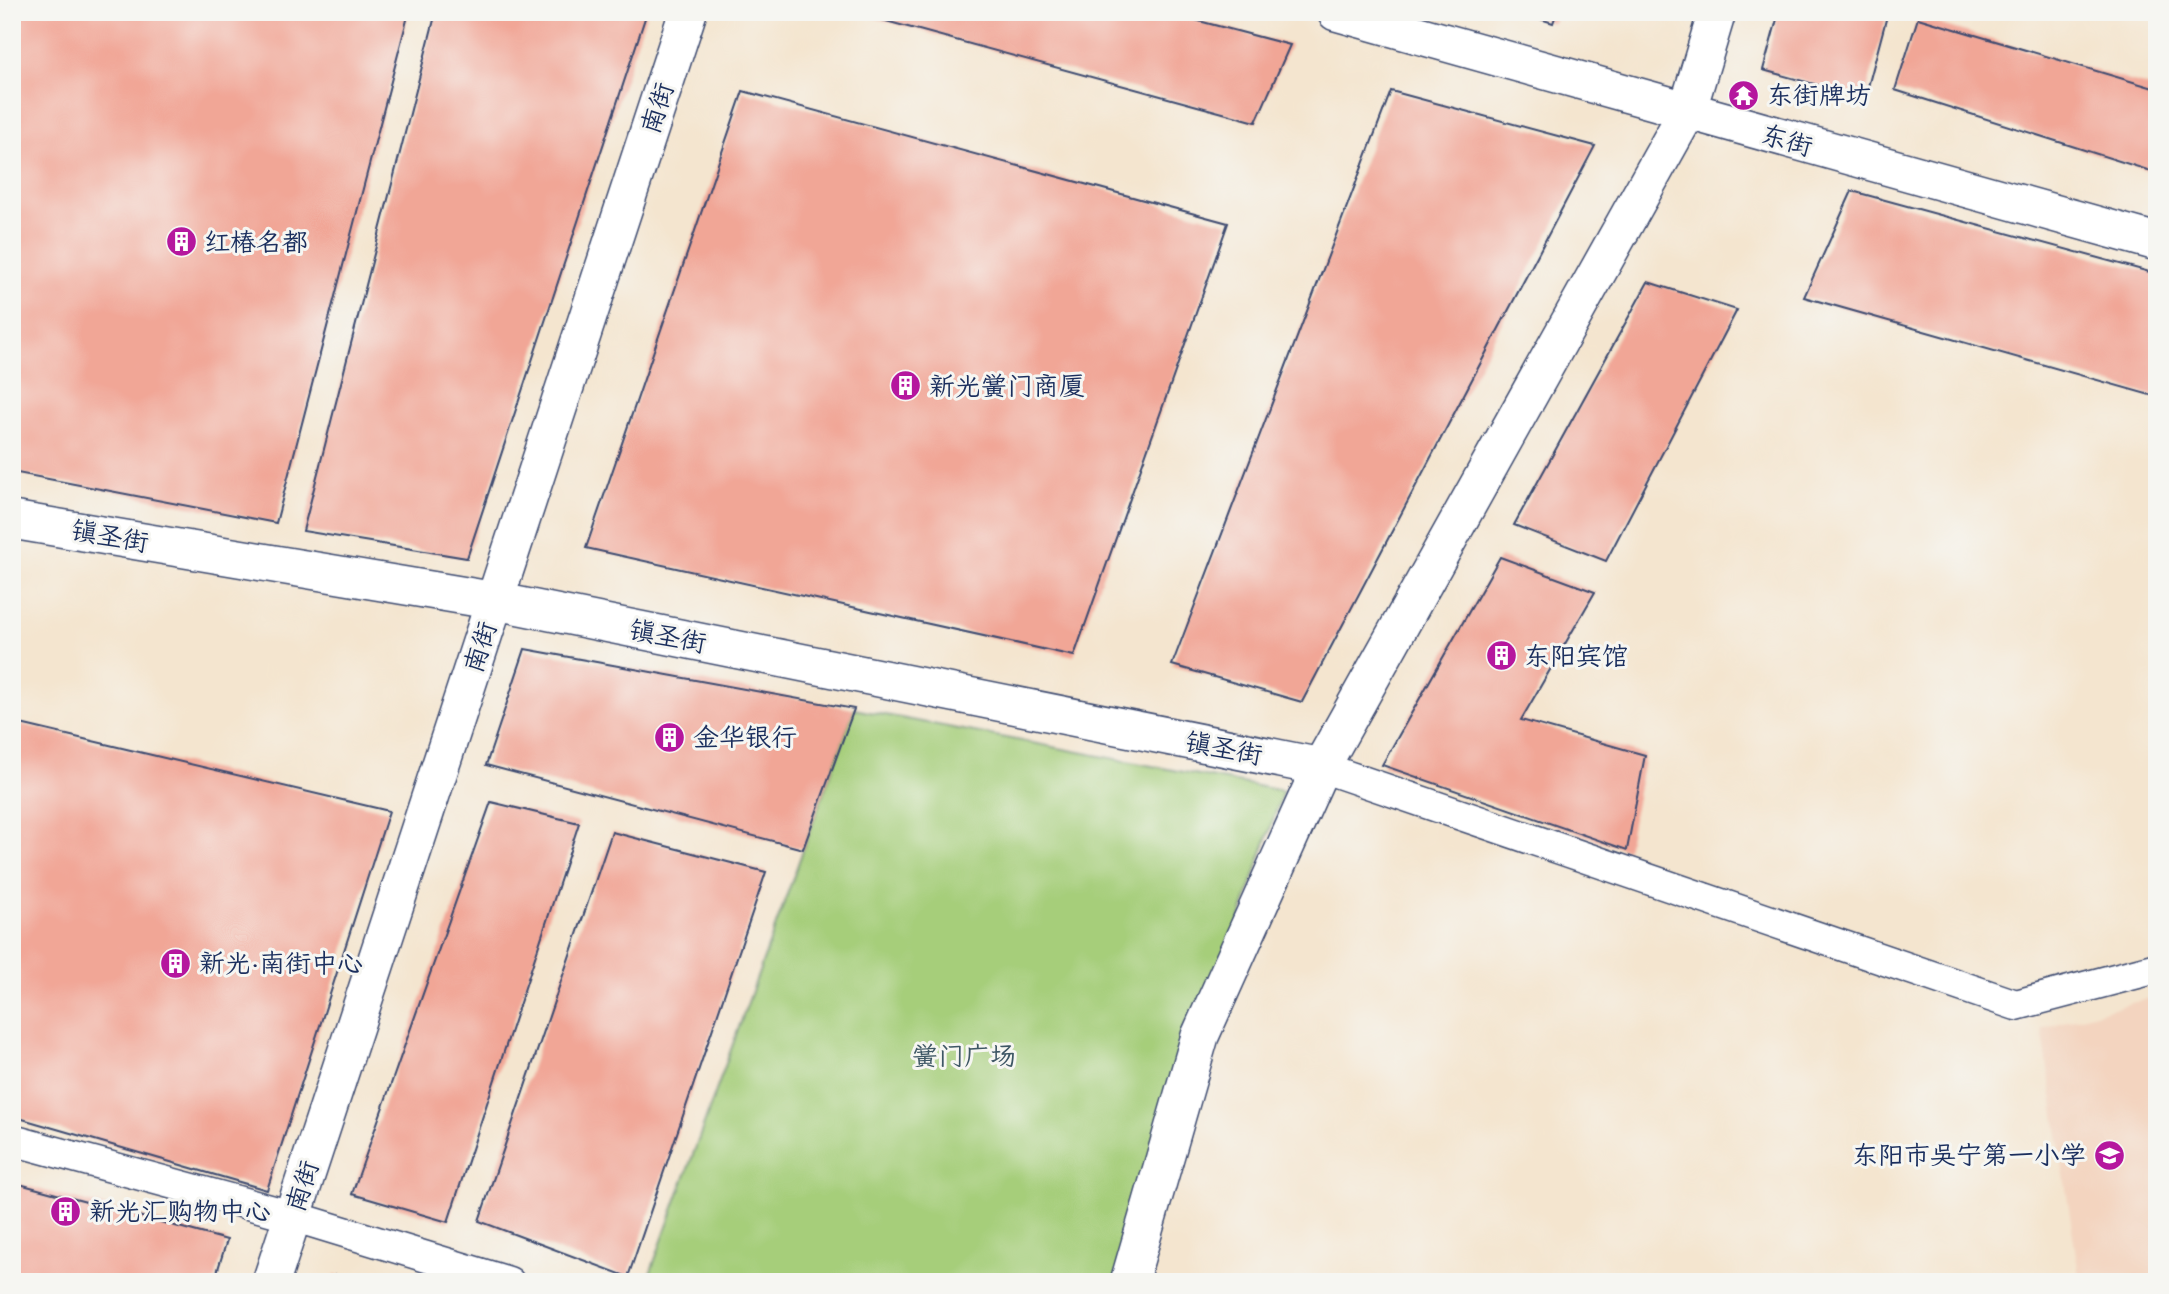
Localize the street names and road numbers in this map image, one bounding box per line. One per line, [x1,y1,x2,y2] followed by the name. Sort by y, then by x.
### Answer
[637,79,684,139] street label: 南街
[1756,120,1816,166] street label: 东街
[68,516,151,562] street label: 镇圣街
[626,616,709,663] street label: 镇圣街
[460,618,507,678] street label: 南街
[1182,728,1265,775] street label: 镇圣街
[282,1157,329,1217] street label: 南街

